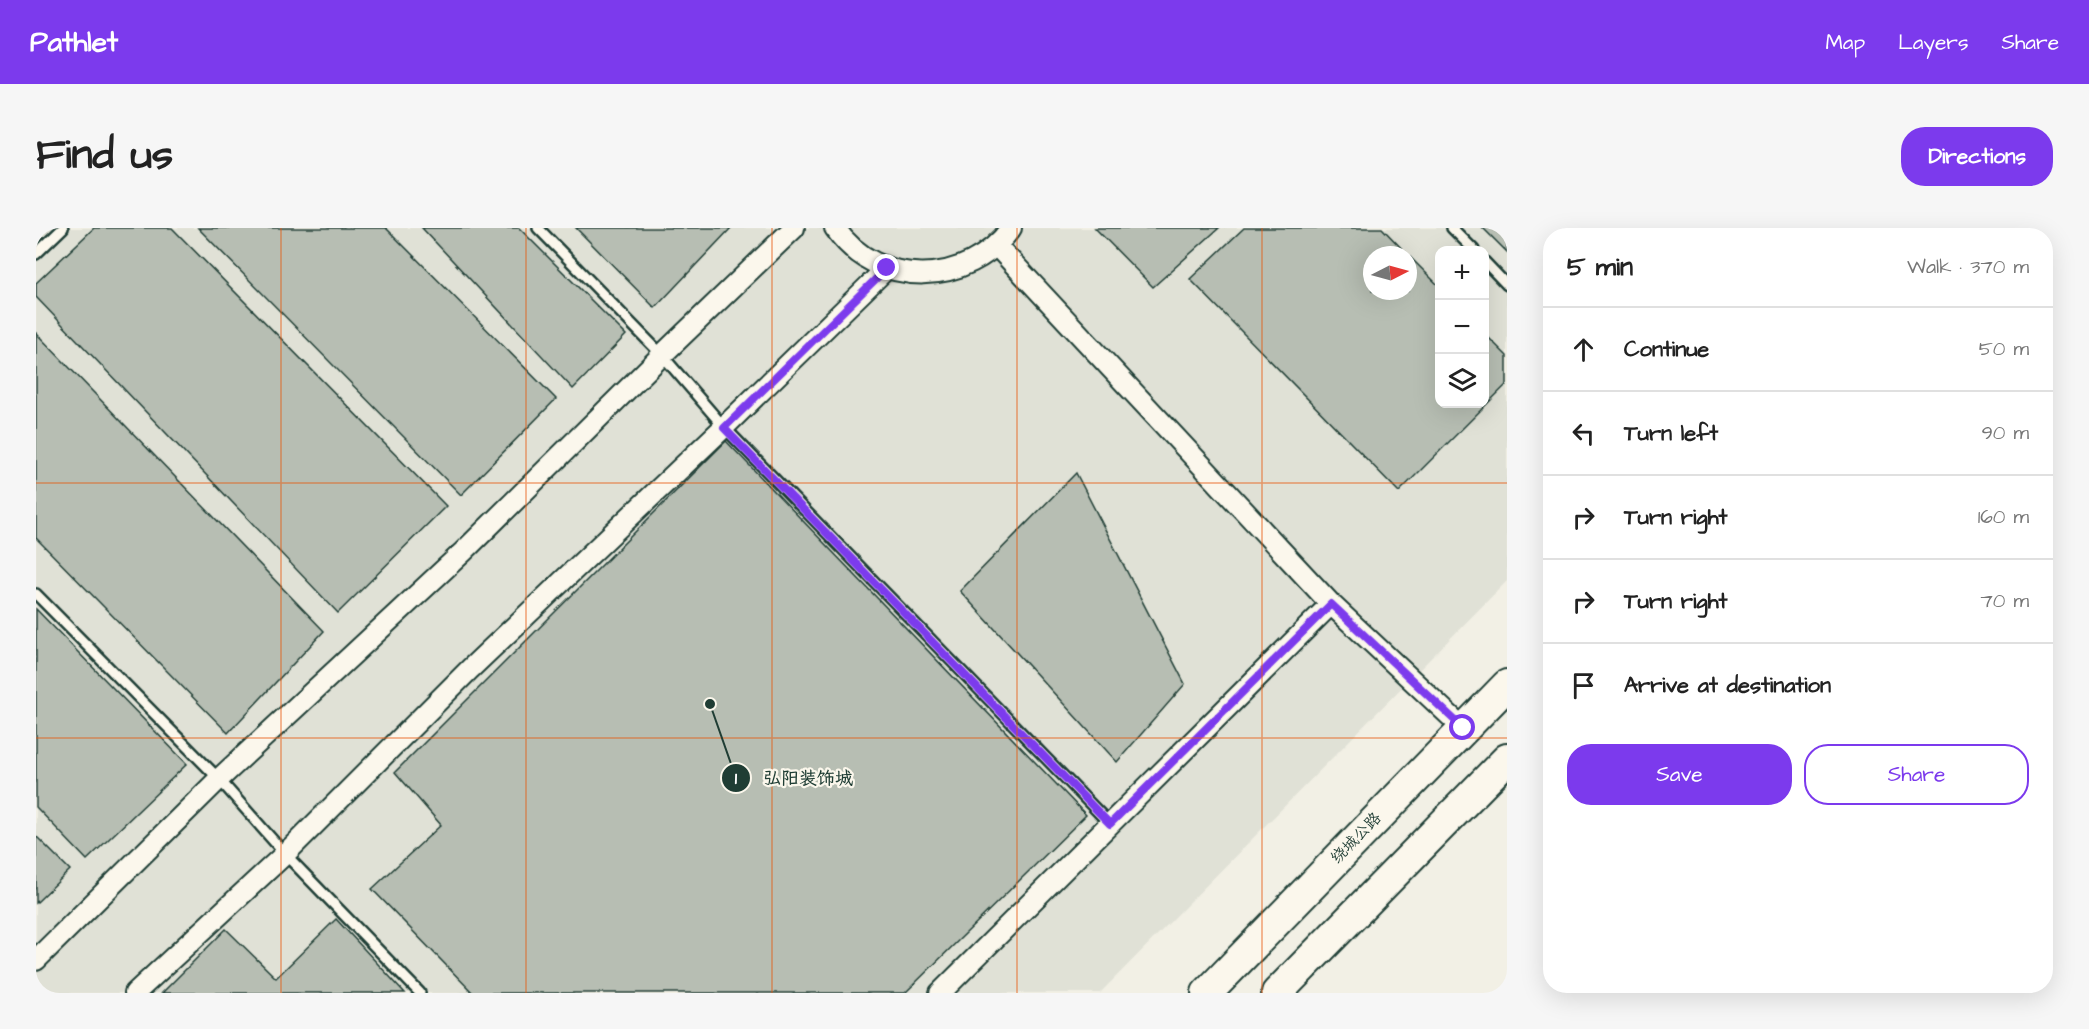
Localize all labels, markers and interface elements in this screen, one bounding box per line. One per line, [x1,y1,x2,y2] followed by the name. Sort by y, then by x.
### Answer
[30,23,118,62] text: Pathlet
[1825,28,1865,57] text: Map
[1898,28,1968,57] text: Layers
[2001,28,2059,57] text: Share
[36,127,173,185] text: Find us
[1901,127,2053,186] button: Directions
[1363,246,1417,300] north arrow
[1435,246,1489,408] map controls
[1435,246,1489,300] button: +
[1567,249,1633,285] text: 5 min
[1907,253,2029,281] text: Walk · 370 m
[873,254,899,280] route end
[1435,300,1489,354] button: −
[1567,333,1600,366] icon: ahead
[1624,334,1709,365] text: Continue
[1979,335,2029,363] text: 50 m
[1435,354,1489,408] button: layers
[1567,417,1600,450] icon: left
[1624,418,1718,449] text: Turn left
[1981,419,2029,447] text: 90 m
[1567,501,1600,534] icon: right
[1624,502,1727,533] text: Turn right
[1978,503,2029,531] text: 160 m
[1567,585,1600,618] icon: right
[1624,586,1727,617] text: Turn right
[1981,587,2029,615] text: 70 m
[1567,669,1600,702] icon: arrive
[1624,670,1831,701] text: Arrive at destination
[1449,714,1475,740] route start
[1567,744,1792,805] button: Save
[1804,744,2029,805] button: Share
[721,760,865,796] callout: 弘阳装饰城
[735,766,738,791] text: 1
[763,766,853,791] text: 弘阳装饰城
[1326,807,1386,869] street label: 绕城公路

